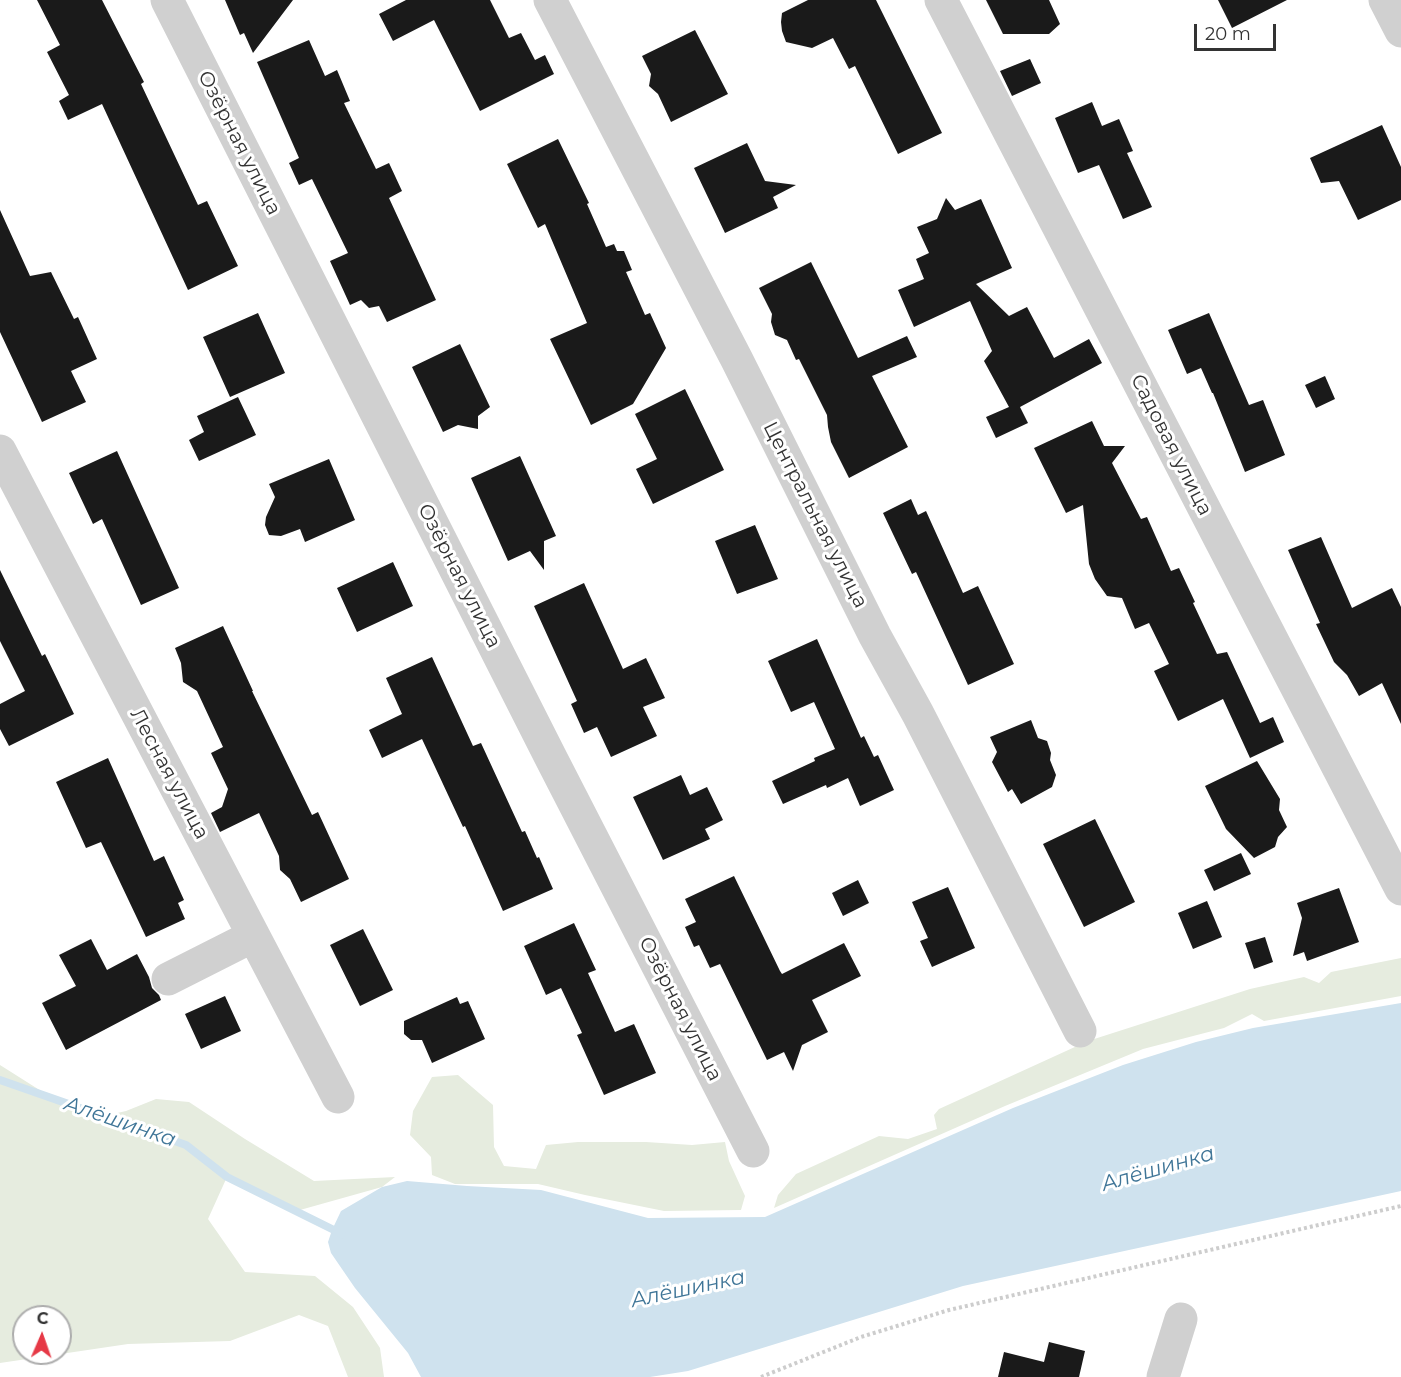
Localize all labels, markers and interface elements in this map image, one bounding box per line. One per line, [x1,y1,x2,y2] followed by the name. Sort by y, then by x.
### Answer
[1197,12,1280,50] scale bar
[1205,23,1251,45] text: 20 m
[192,67,286,219] street label: Озёрная улица
[1125,370,1217,520] street label: Садовая улица
[758,418,872,612] street label: Центральная улица
[412,500,506,652] street label: Озёрная улица
[125,705,213,843] street label: Лесная улица
[633,933,727,1085] street label: Озёрная улица
[61,1091,179,1153] water label: Алёшинка
[1099,1141,1217,1197] water label: Алёшинка
[628,1265,748,1313] water label: Алёшинка
[12,1305,72,1365] north arrow
[36,1309,49,1328] text: С

